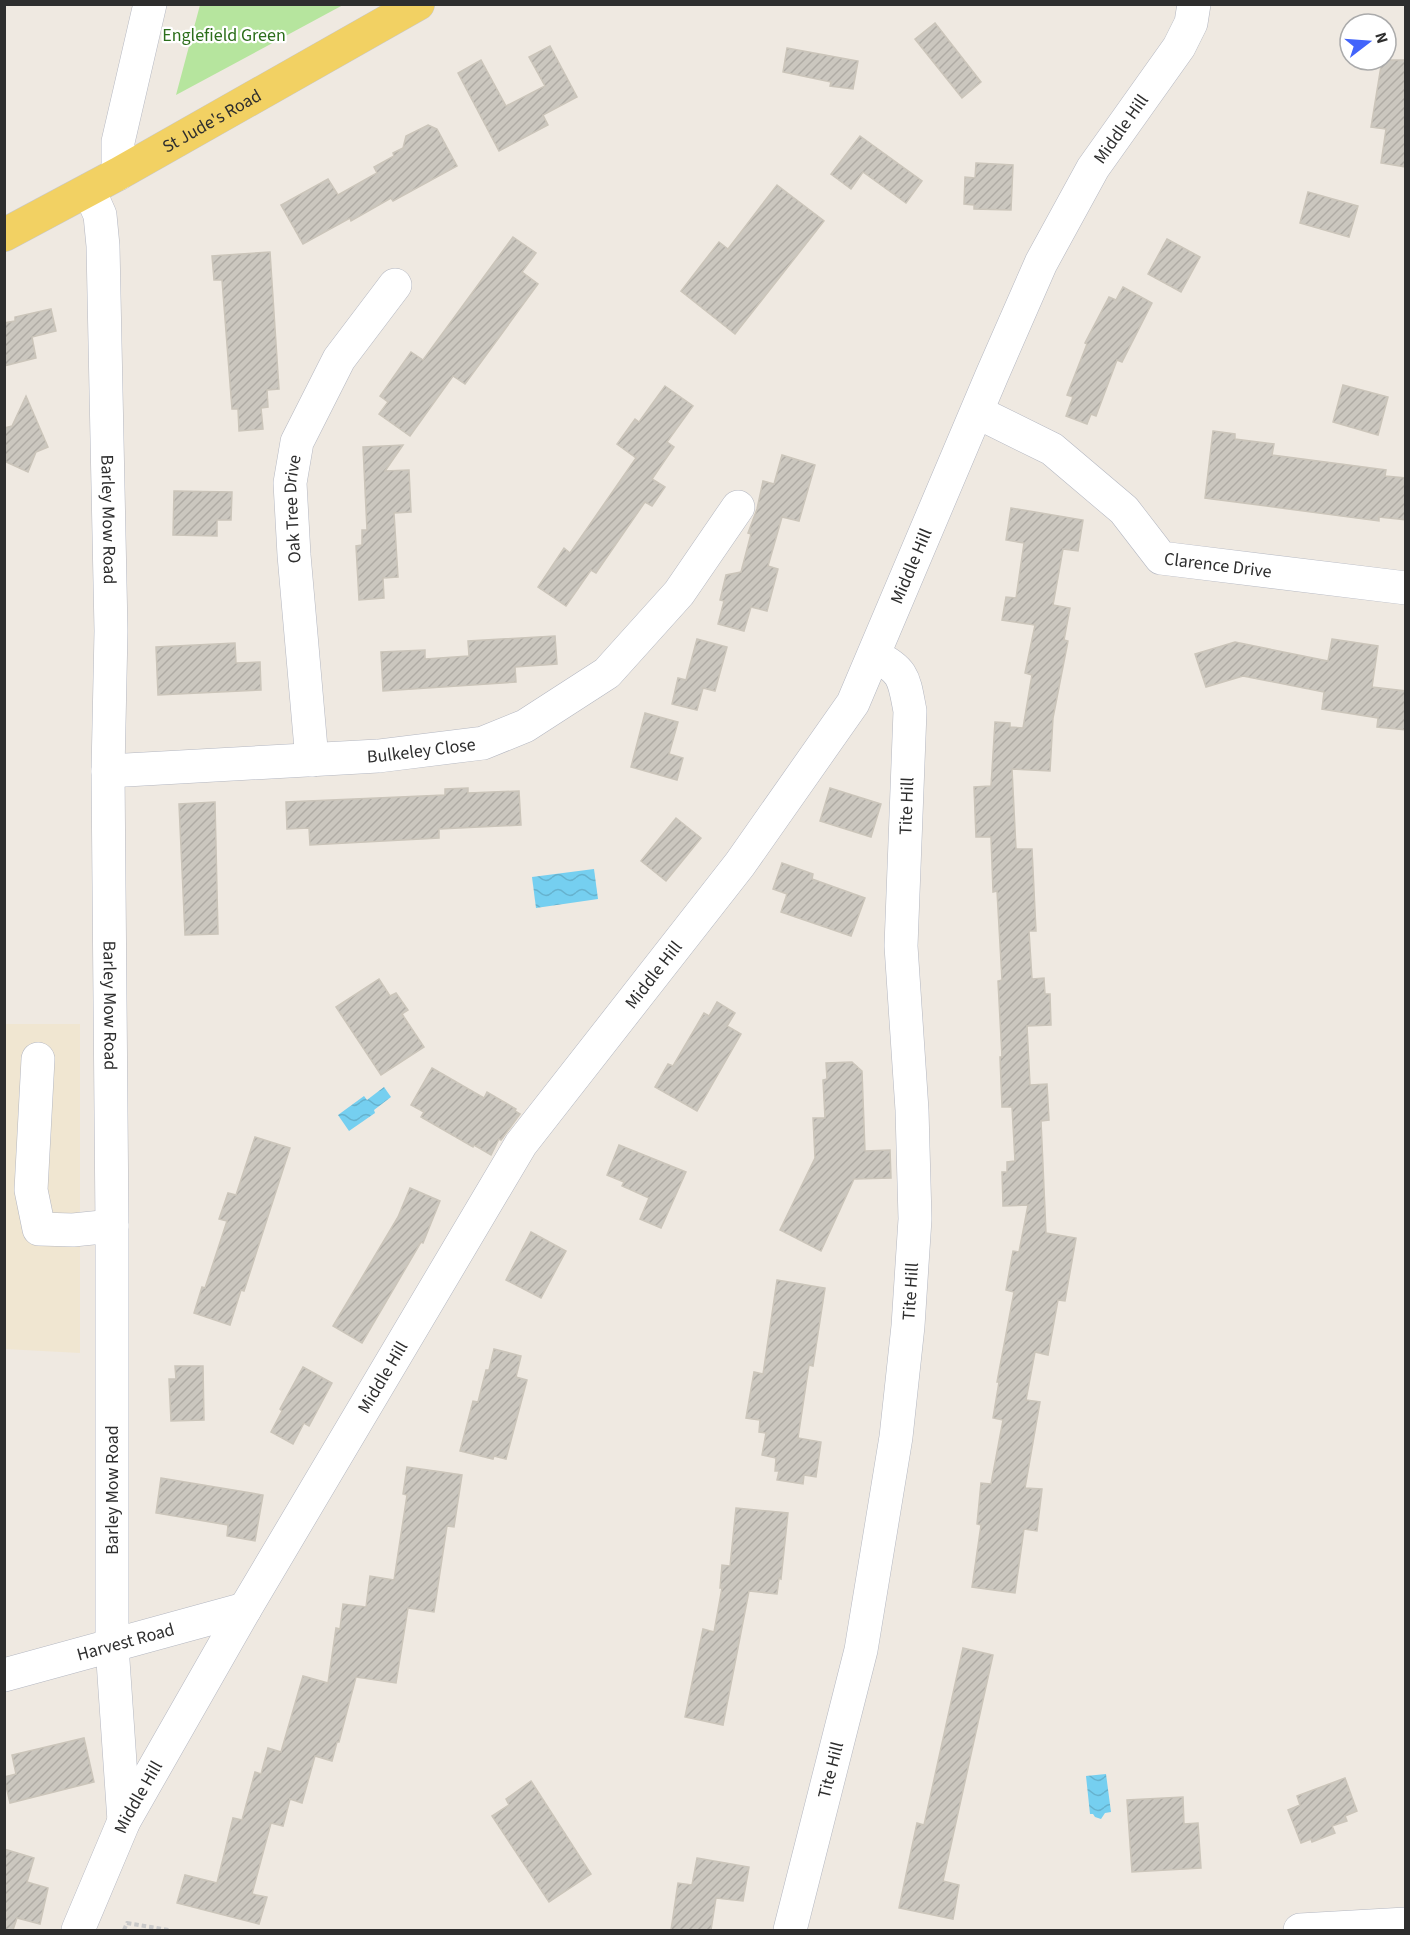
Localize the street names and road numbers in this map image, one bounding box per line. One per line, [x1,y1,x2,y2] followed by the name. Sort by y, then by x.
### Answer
[158,83,266,159] street label: St Jude's Road
[1087,89,1154,169] street label: Middle Hill
[277,453,307,564] street label: Oak Tree Drive
[95,454,123,585] street label: Barley Mow Road
[884,524,938,608] street label: Middle Hill
[1163,546,1273,584] street label: Clarence Drive
[366,732,477,769] street label: Bulkeley Close
[893,777,920,835] street label: Tite Hill
[619,936,688,1014] street label: Middle Hill
[97,941,123,1070] street label: Barley Mow Road
[896,1262,925,1321] street label: Tite Hill
[351,1336,414,1418] street label: Middle Hill
[100,1425,125,1555] street label: Barley Mow Road
[74,1616,177,1667] street label: Harvest Road
[811,1739,850,1801] street label: Tite Hill
[108,1756,168,1837] street label: Middle Hill

